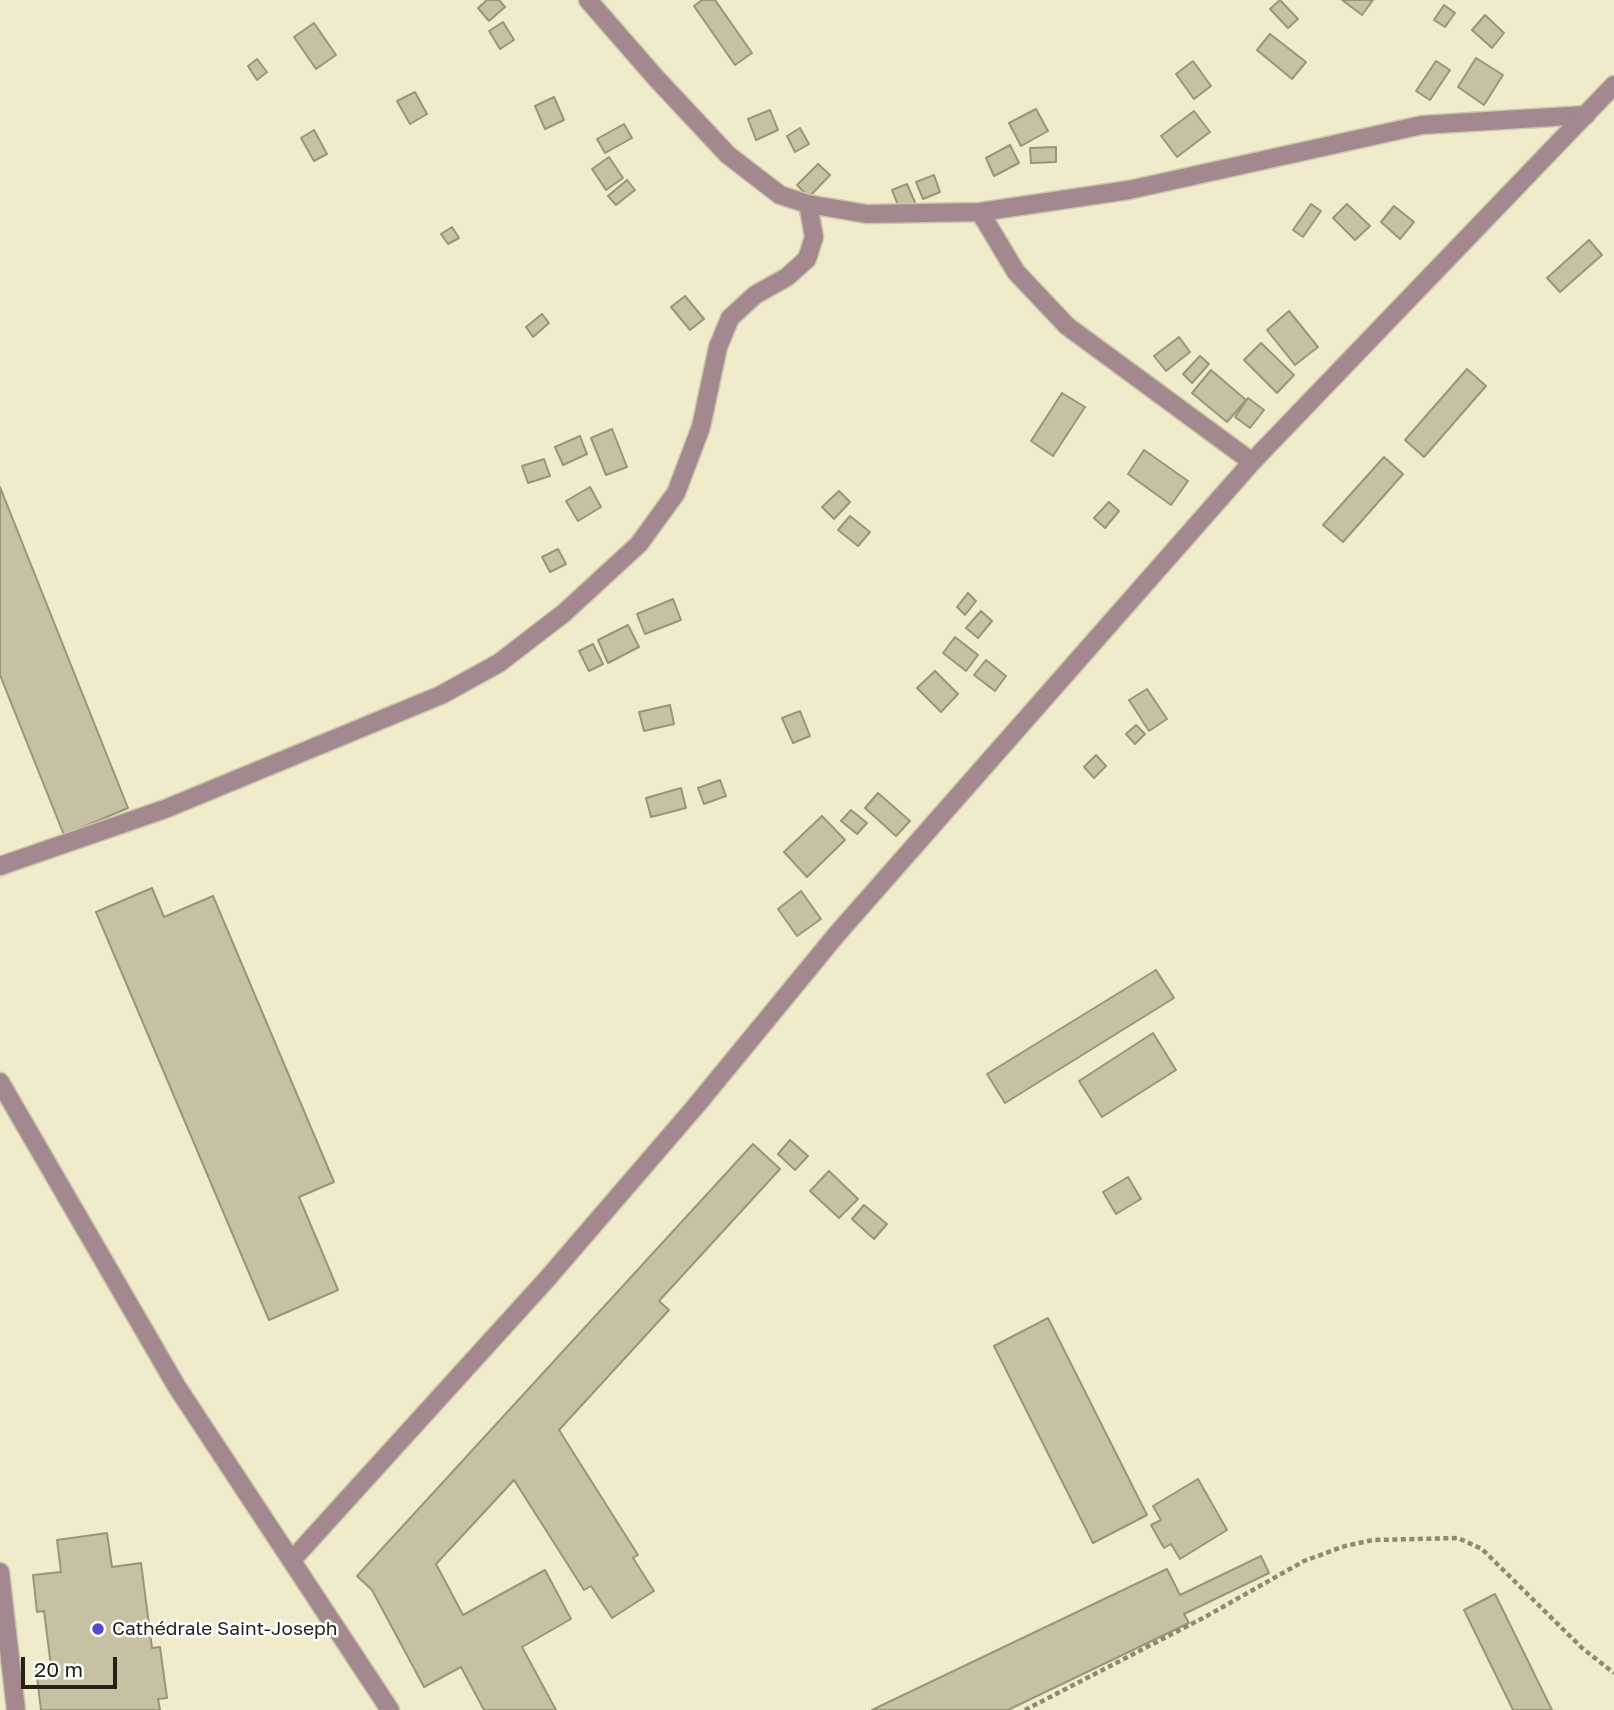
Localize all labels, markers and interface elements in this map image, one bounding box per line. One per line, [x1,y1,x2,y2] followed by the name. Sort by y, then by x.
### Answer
[112,1618,337,1640] place label: Cathédrale Saint-Joseph
[90,1621,106,1637] marker: Cathédrale Saint-Joseph
[24,1644,121,1688] scale bar
[34,1656,83,1682] text: 20 m

